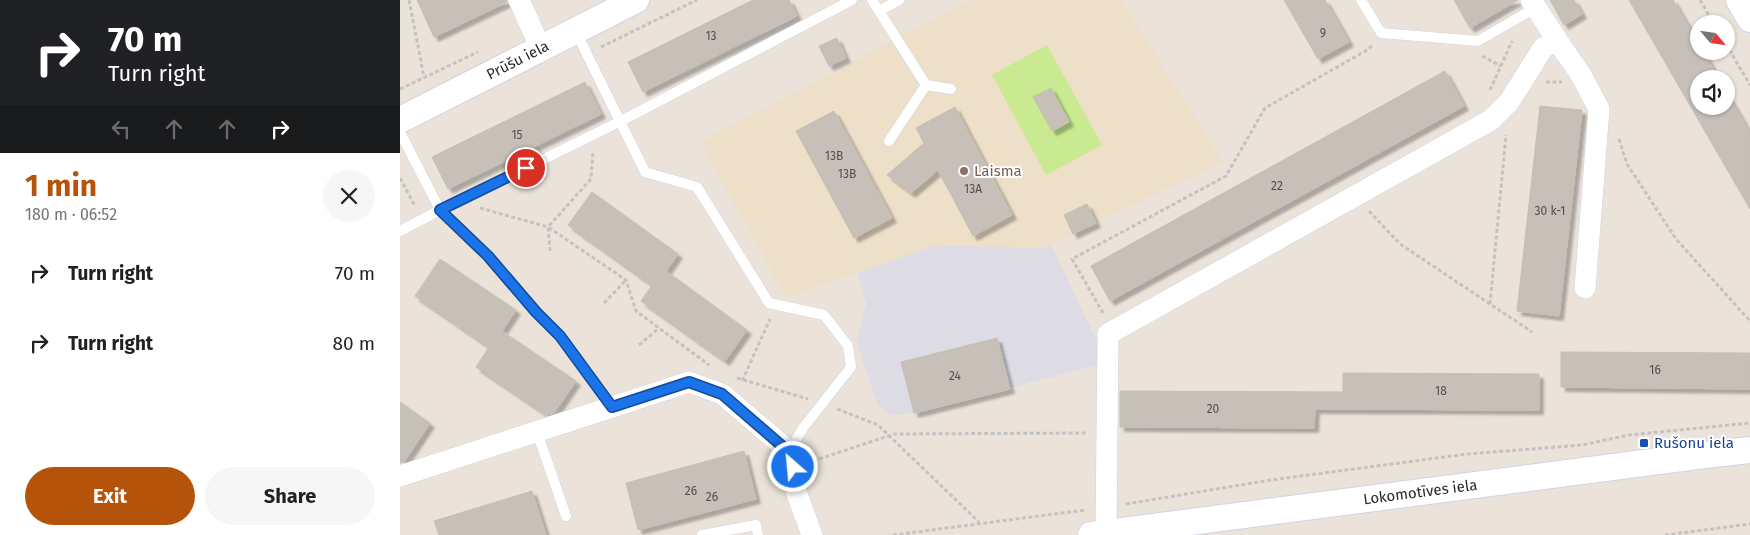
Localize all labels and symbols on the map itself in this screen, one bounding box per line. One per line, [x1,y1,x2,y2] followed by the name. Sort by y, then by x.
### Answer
[1690,15,1735,60] north arrow
[1320,26,1326,40] house number: 9
[705,29,717,43] house number: 13
[483,37,552,84] street label: Prūšu iela
[511,128,523,142] house number: 15
[505,147,547,189] pin
[825,149,843,163] house number: 13B
[974,162,1022,180] place label: Laisma
[958,165,970,177] marker: Laisma
[838,167,856,181] house number: 13B
[1271,179,1283,193] house number: 22
[964,182,982,196] house number: 13A
[1535,204,1565,218] house number: 30 k-1
[1649,363,1661,377] house number: 16
[949,369,962,383] house number: 24
[1435,384,1447,398] house number: 18
[1207,402,1220,416] house number: 20
[1654,434,1734,452] place label: Rušonu iela
[1638,437,1650,449] marker: Rušonu iela
[766,440,818,492] position arrow
[1362,476,1478,508] street label: Lokomotīves iela
[685,484,697,498] house number: 26
[706,490,718,504] house number: 26

